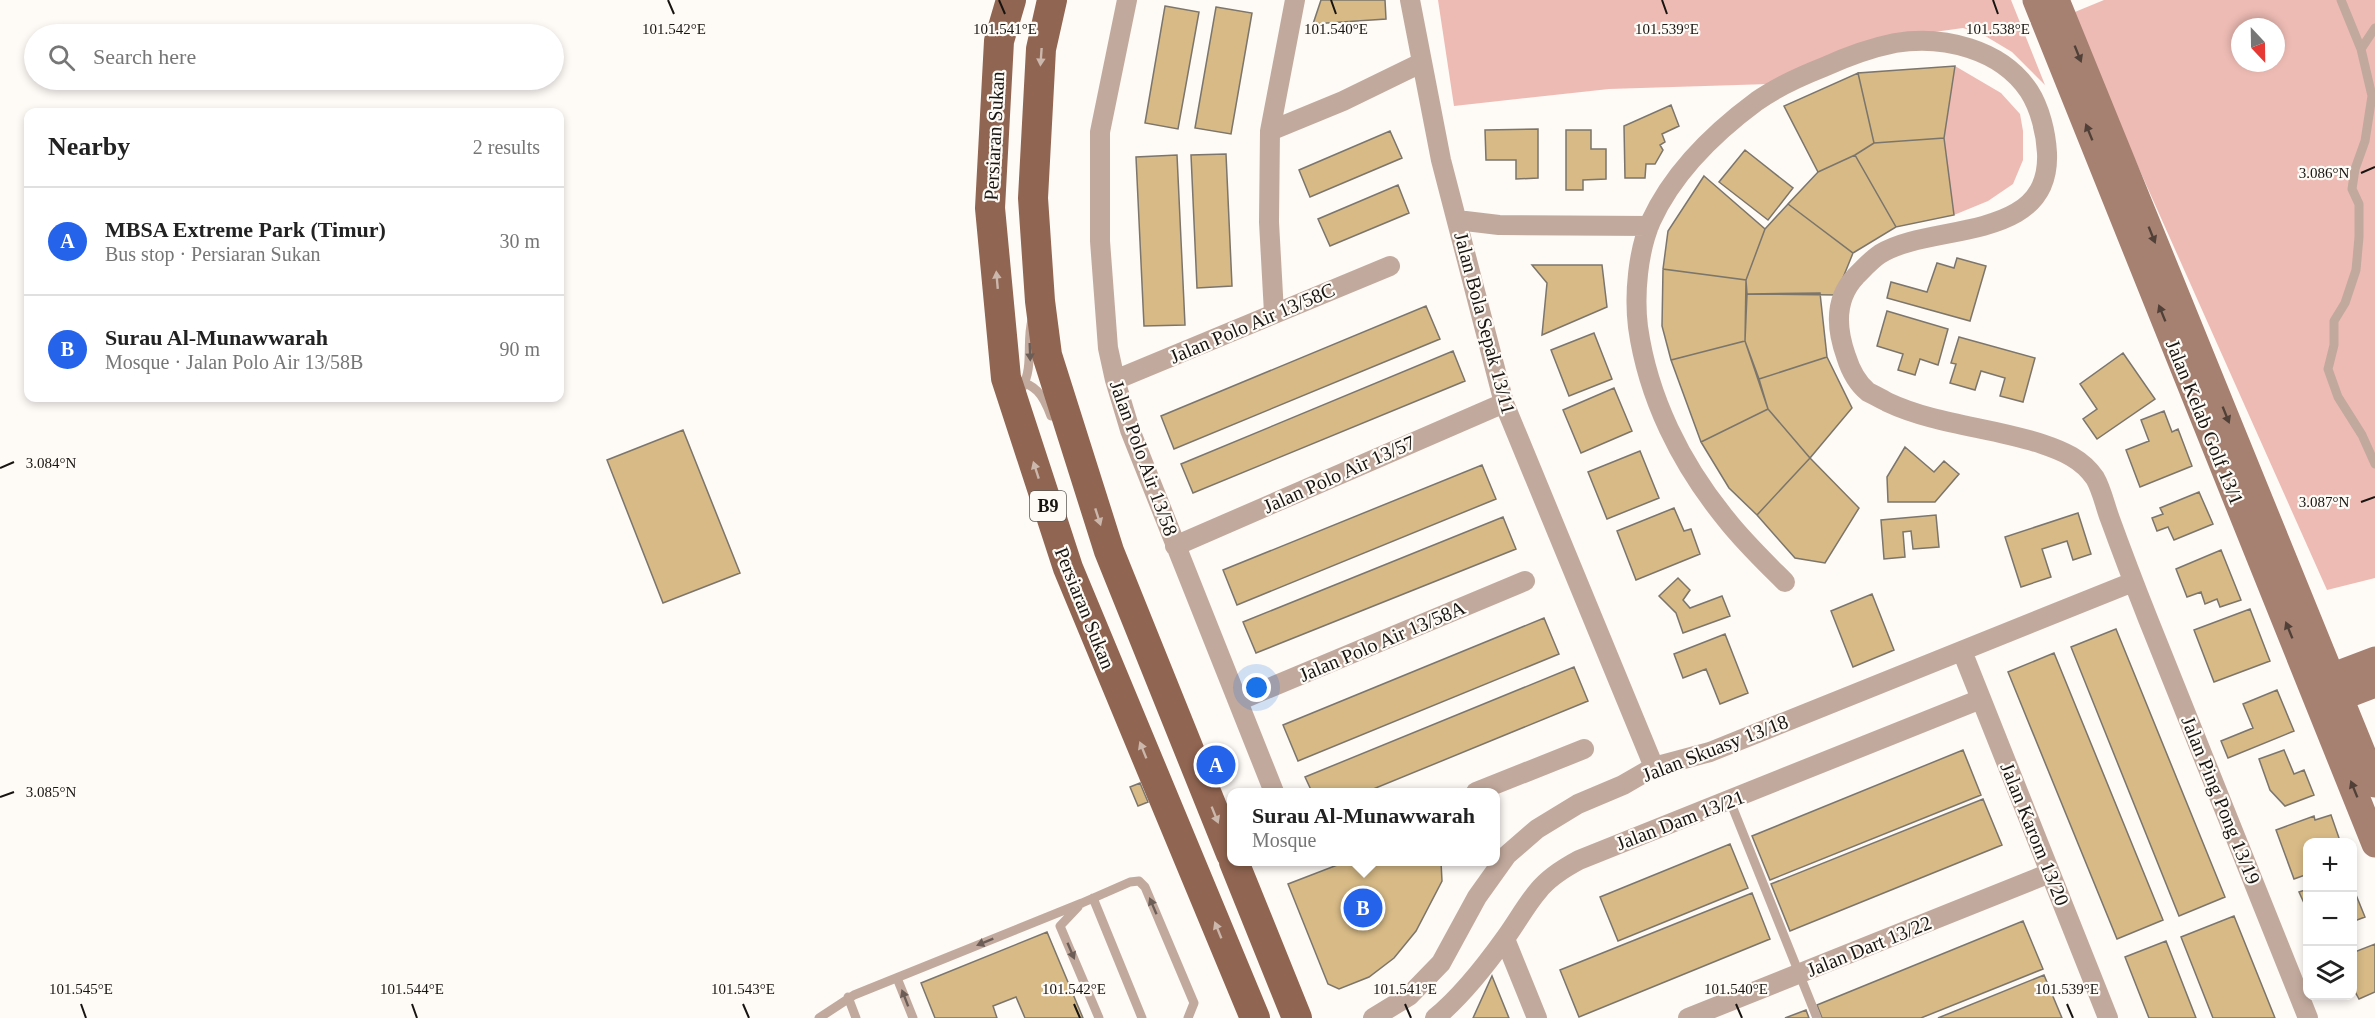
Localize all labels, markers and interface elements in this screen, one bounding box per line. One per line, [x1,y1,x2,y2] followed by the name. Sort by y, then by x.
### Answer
[2231,18,2285,72] north arrow
[642,21,706,37] text: 101.542°E
[973,21,1037,37] text: 101.541°E
[1304,21,1368,37] text: 101.540°E
[1635,21,1699,37] text: 101.539°E
[1966,21,2030,37] text: 101.538°E
[24,24,564,90] search box
[45,41,78,74] icon: search
[93,44,196,69] text: Search here
[2074,45,2083,63] one-way arrow
[1036,48,1046,67] one-way arrow
[980,71,1008,201] street label: Persiaran Sukan
[2084,123,2093,141] one-way arrow
[48,132,130,161] text: Nearby
[473,136,540,158] text: 2 results
[2299,165,2349,181] text: 3.086°N
[105,217,386,242] text: MBSA Extreme Park (Timur)
[2147,226,2157,244] one-way arrow
[60,230,75,252] text: A
[499,230,540,252] text: 30 m
[1449,230,1520,417] street label: Jalan Bola Sepak 13/11
[105,243,321,265] text: Bus stop · Persiaran Sukan
[992,271,1002,290] one-way arrow
[1166,278,1338,368] street label: Jalan Polo Air 13/58C
[2156,304,2166,322] one-way arrow
[105,325,328,350] text: Surau Al-Munawwarah
[2162,336,2248,508] street label: Jalan Kelab Golf 13/1
[61,338,74,360] text: B
[499,338,540,360] text: 90 m
[1025,342,1034,361] one-way arrow
[105,351,363,373] text: Mosque · Jalan Polo Air 13/58B
[1106,377,1182,539] street label: Jalan Polo Air 13/58
[2222,406,2231,424] one-way arrow
[1260,431,1418,517] street label: Jalan Polo Air 13/57
[26,455,76,471] text: 3.084°N
[1030,461,1040,479] one-way arrow
[1030,491,1066,521] road number: B9
[2299,494,2349,510] text: 3.087°N
[1094,508,1103,526] one-way arrow
[1051,544,1119,672] street label: Persiaran Sukan
[1296,596,1469,686] street label: Jalan Polo Air 13/58A
[2284,621,2294,639] one-way arrow
[1242,673,1271,702] your location
[1639,710,1791,787] street label: Jalan Skuasy 13/18
[2176,713,2265,888] street label: Jalan Ping Pong 13/19
[1138,741,1148,759] one-way arrow
[1196,742,1236,788] pin: A
[1996,759,2074,909] street label: Jalan Karom 13/20
[2348,780,2358,798] one-way arrow
[26,784,76,800] text: 3.085°N
[1613,785,1747,855] street label: Jalan Dam 13/21
[1227,788,1500,866] popup
[1252,803,1475,828] text: Surau Al-Munawwarah
[1210,807,1220,825] one-way arrow
[1252,829,1316,851] text: Mosque
[2303,838,2357,1000] map controls
[2303,838,2357,892] button: +
[1344,886,1382,930] pin: B
[2303,892,2357,946] button: −
[1148,896,1158,914] one-way arrow
[1804,911,1934,981] street label: Jalan Dart 13/22
[1213,921,1223,939] one-way arrow
[976,938,994,948] one-way arrow
[1066,943,1076,961] one-way arrow
[2303,946,2357,1000] button: layers
[49,981,113,997] text: 101.545°E
[380,981,444,997] text: 101.544°E
[711,981,775,997] text: 101.543°E
[1042,981,1106,997] text: 101.542°E
[1373,981,1437,997] text: 101.541°E
[1704,981,1768,997] text: 101.540°E
[2035,981,2099,997] text: 101.539°E
[900,989,909,1007] one-way arrow

